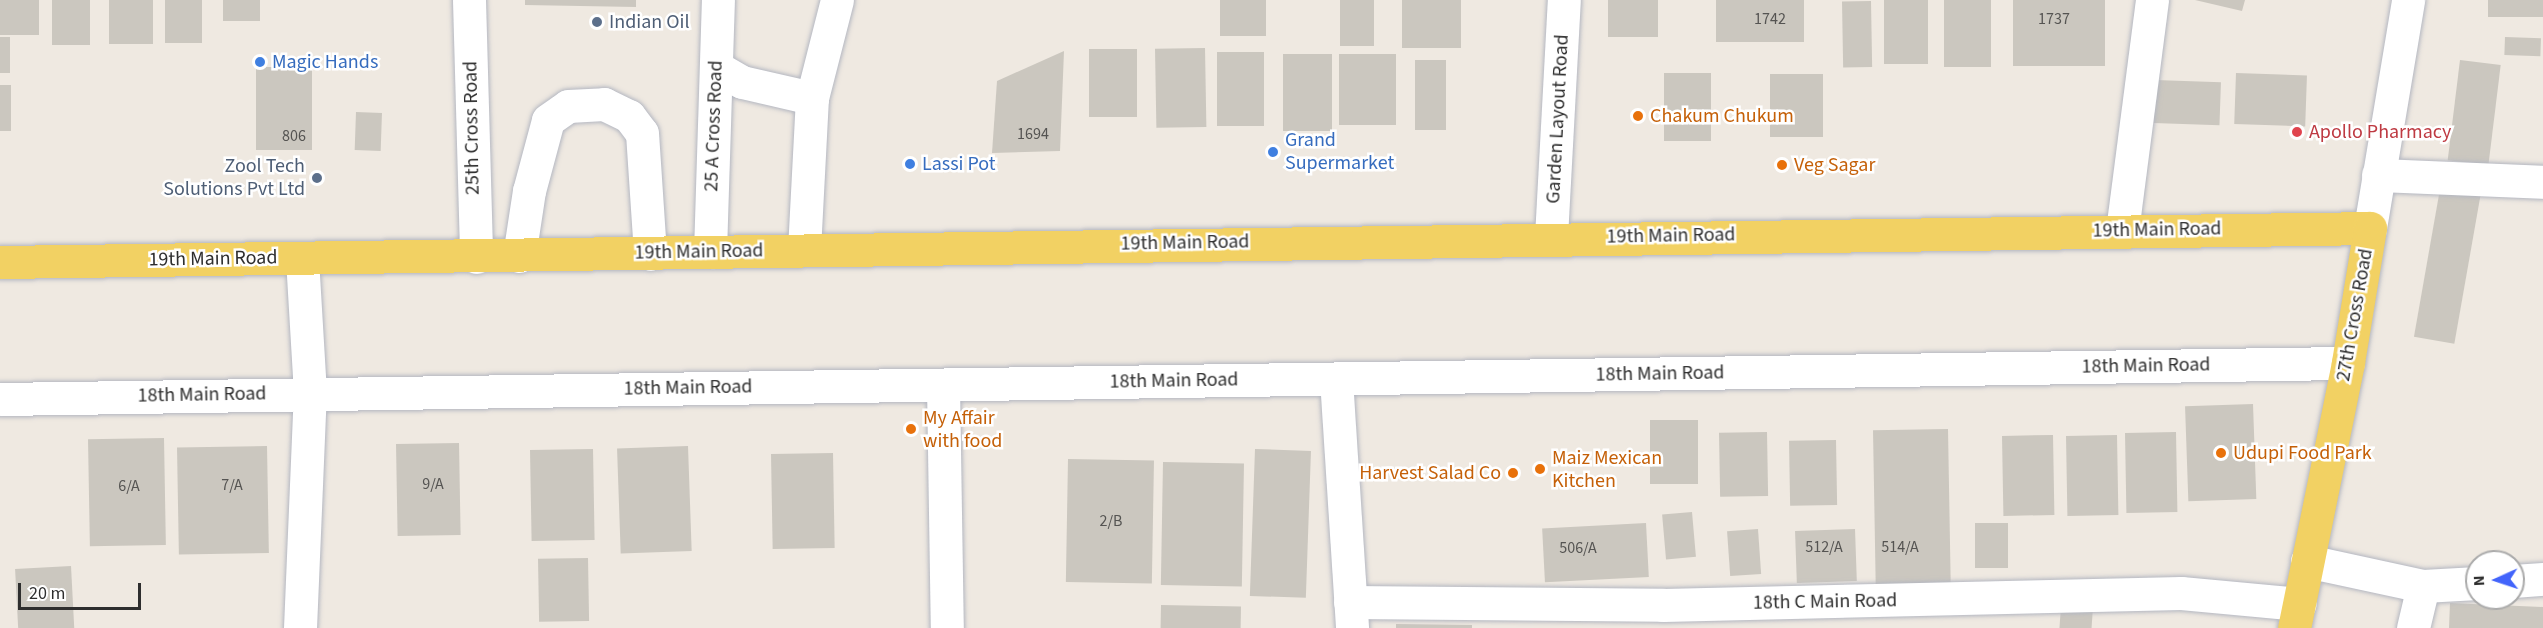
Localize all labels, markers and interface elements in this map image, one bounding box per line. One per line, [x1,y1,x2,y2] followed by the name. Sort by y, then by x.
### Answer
[1754,9,1786,29] house number: 1742
[2038,9,2070,29] house number: 1737
[609,10,690,34] place label: Indian Oil
[590,15,604,29] marker: Indian Oil
[1542,34,1574,204] street label: Garden Layout Road
[272,50,378,74] place label: Magic Hands
[253,55,267,69] marker: Magic Hands
[700,60,728,192] street label: 25 A Cross Road
[459,61,485,195] street label: 25th Cross Road
[1650,104,1794,128] place label: Chakum Chukum
[1631,109,1645,123] marker: Chakum Chukum
[2309,120,2451,144] place label: Apollo Pharmacy
[1017,124,1049,144] house number: 1694
[2290,125,2304,139] marker: Apollo Pharmacy
[282,126,306,146] house number: 806
[1285,128,1394,175] place label: Grand Supermarket
[1266,145,1280,159] marker: Grand Supermarket
[922,152,996,176] place label: Lassi Pot
[1794,153,1875,177] place label: Veg Sagar
[163,154,305,201] place label: Zool Tech Solutions Pvt Ltd
[903,157,917,171] marker: Lassi Pot
[1775,158,1789,172] marker: Veg Sagar
[310,171,324,185] marker: Zool Tech Solutions Pvt Ltd
[2092,217,2222,243] street label: 19th Main Road
[1606,223,1736,249] street label: 19th Main Road
[1120,230,1250,256] street label: 19th Main Road
[634,239,764,265] street label: 19th Main Road
[148,246,278,272] street label: 19th Main Road
[2332,247,2378,383] street label: 27th Cross Road
[2081,353,2211,379] street label: 18th Main Road
[1595,361,1725,387] street label: 18th Main Road
[1109,368,1239,394] street label: 18th Main Road
[623,375,753,401] street label: 18th Main Road
[137,382,267,408] street label: 18th Main Road
[923,406,1002,453] place label: My Affair with food
[904,422,918,436] marker: My Affair with food
[2233,441,2372,465] place label: Udupi Food Park
[1552,446,1662,493] place label: Maiz Mexican Kitchen
[2214,446,2228,460] marker: Udupi Food Park
[1359,461,1501,485] place label: Harvest Salad Co
[1533,462,1547,476] marker: Maiz Mexican Kitchen
[1506,466,1520,480] marker: Harvest Salad Co
[422,474,444,494] house number: 9/A
[221,475,243,495] house number: 7/A
[118,476,140,496] house number: 6/A
[1100,511,1122,531] house number: 2/B
[1805,537,1843,557] house number: 512/A
[1881,537,1919,557] house number: 514/A
[1559,538,1597,558] house number: 506/A
[2465,550,2525,610] north arrow
[21,571,144,609] scale bar
[2468,575,2490,587] text: N
[29,581,65,606] text: 20 m
[1753,589,1897,615] street label: 18th C Main Road

